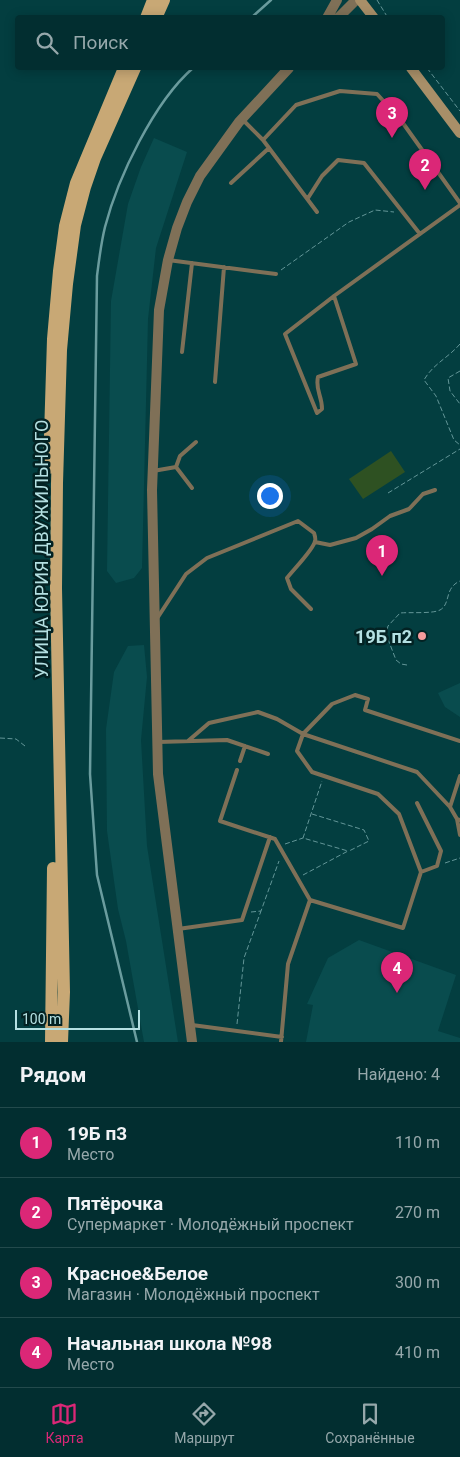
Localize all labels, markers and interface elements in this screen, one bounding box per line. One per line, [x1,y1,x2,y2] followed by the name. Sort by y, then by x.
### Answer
[15,15,445,70] search box
[33,29,61,57] icon: search
[73,31,129,54] text: Поиск
[376,97,408,138] pin: 3
[409,149,441,190] pin: 2
[31,420,52,678] street label: УЛИЦА ЮРИЯ ДВУЖИЛЬНОГО
[257,483,283,509] your location
[366,535,398,576] pin: 1
[355,626,412,647] place label: 19Б п2
[416,630,428,642] marker: 19Б п2
[381,952,413,993] pin: 4
[15,1007,140,1030] scale bar
[22,1011,61,1027] text: 100 m
[20,1063,86,1087] text: Рядом
[357,1065,440,1084] text: Найдено: 4
[67,1122,127,1145] text: 19Б п3
[31,1133,41,1152] text: 1
[395,1133,440,1152] text: 110 m
[67,1145,114,1164] text: Место
[67,1192,163,1215] text: Пятёрочка
[31,1203,41,1222] text: 2
[395,1203,440,1222] text: 270 m
[67,1215,354,1234] text: Супермаркет · Молодёжный проспект
[67,1262,208,1285] text: Красное&Белое
[31,1273,41,1292] text: 3
[395,1273,440,1292] text: 300 m
[67,1285,320,1304] text: Магазин · Молодёжный проспект
[67,1332,272,1355] text: Начальная школа №98
[31,1343,41,1362] text: 4
[395,1343,440,1362] text: 410 m
[67,1355,114,1374] text: Место
[45,1400,84,1446] tab: Карта
[174,1400,235,1446] tab: Маршрут
[325,1400,415,1446] tab: Сохранённые

